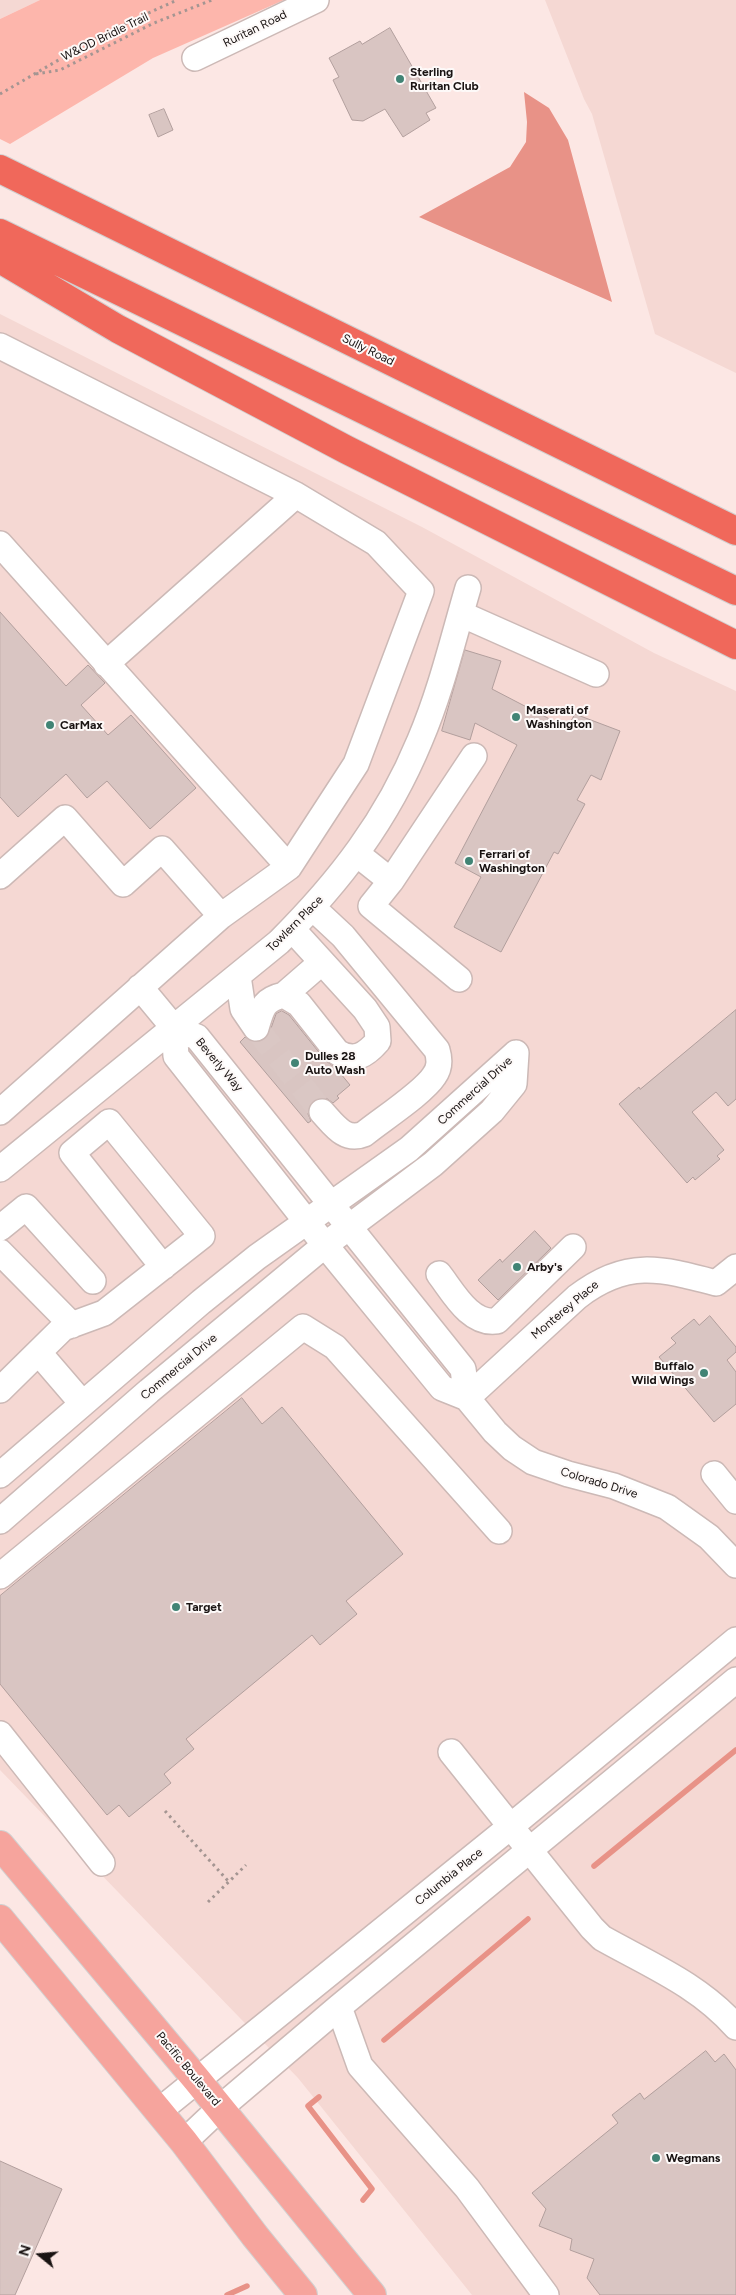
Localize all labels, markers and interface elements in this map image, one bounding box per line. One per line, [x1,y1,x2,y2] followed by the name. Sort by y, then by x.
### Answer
[221,7,289,51] street label: Ruritan Road
[59,10,151,64] street label: W&OD Bridle Trail
[410,65,479,93] place label: Sterling Ruritan Club
[394,73,406,85] marker: Sterling Ruritan Club
[340,331,396,369] street label: Sully Road
[526,703,592,731] place label: Maserati of Washington
[510,711,522,723] marker: Maserati of Washington
[60,718,103,732] place label: CarMax
[44,719,56,731] marker: CarMax
[479,847,545,875] place label: Ferrari of Washington
[463,855,475,867] marker: Ferrari of Washington
[264,893,326,955] street label: Towlern Place
[192,1035,246,1095] street label: Beverly Way
[305,1049,365,1077] place label: Dulles 28 Auto Wash
[435,1054,515,1128] street label: Commercial Drive
[289,1057,301,1069] marker: Dulles 28 Auto Wash
[527,1260,562,1274] place label: Arby's
[511,1261,523,1273] marker: Arby's
[528,1278,602,1342] street label: Monterey Place
[138,1331,220,1403] street label: Commercial Drive
[632,1359,694,1387] place label: Buffalo Wild Wings
[698,1367,710,1379] marker: Buffalo Wild Wings
[559,1464,639,1502] street label: Colorado Drive
[186,1600,222,1614] place label: Target
[170,1601,182,1613] marker: Target
[412,1845,486,1909] street label: Columbia Place
[153,2029,223,2109] street label: Pacific Boulevard
[666,2151,720,2165] place label: Wegmans
[650,2152,662,2164] marker: Wegmans
[15,2230,65,2280] north arrow
[15,2243,35,2258] text: N

